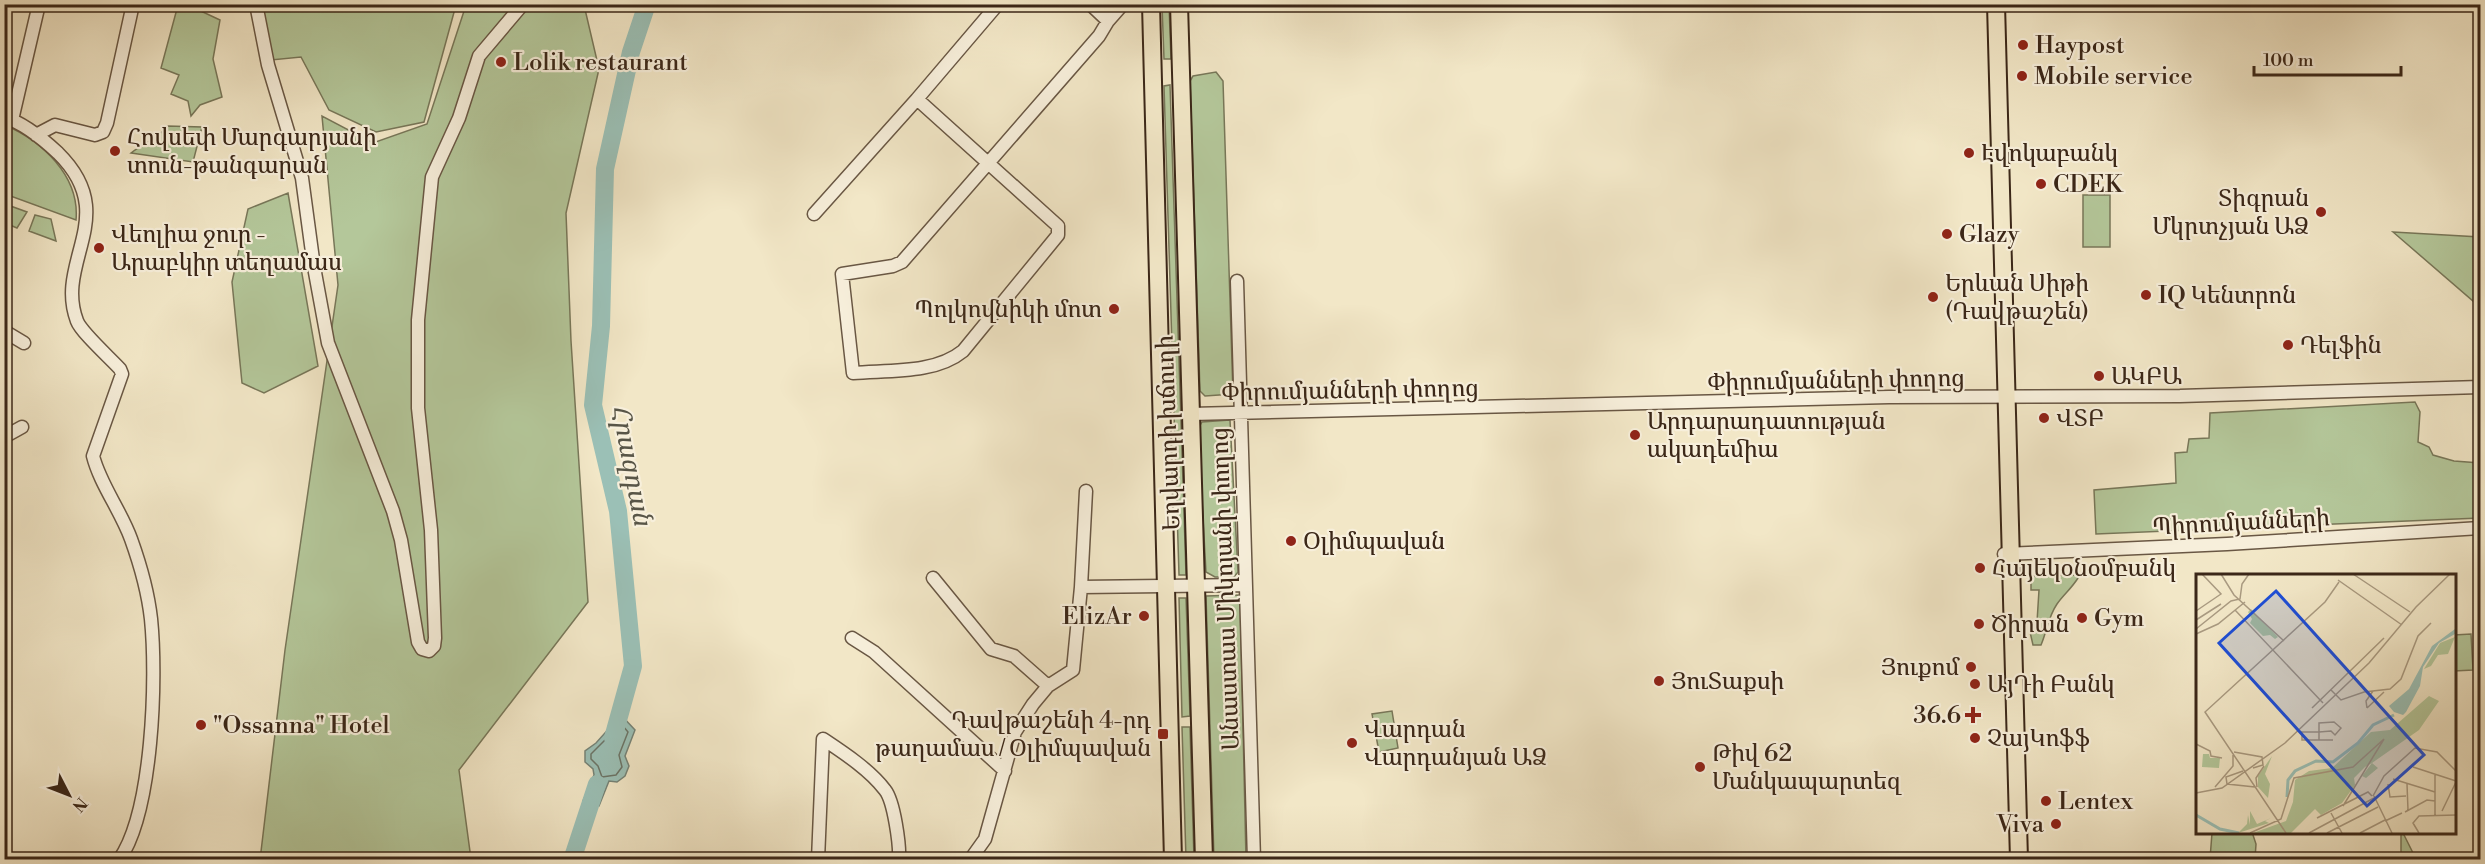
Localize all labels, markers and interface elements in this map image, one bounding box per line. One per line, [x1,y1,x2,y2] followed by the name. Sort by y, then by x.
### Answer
[2035,31,2125,61] place label: Haypost
[2016,38,2030,52] marker: Haypost
[2254,39,2401,77] scale bar
[513,48,688,78] place label: Lolik restaurant
[2263,49,2314,72] text: 100 m
[494,55,508,69] marker: Lolik restaurant
[2034,62,2193,92] place label: Mobile service
[2015,69,2029,83] marker: Mobile service
[127,123,377,181] place label: Հովսեփ Մարգարյանի տուն-թանգարան
[1981,139,2118,169] place label: Էվոկաբանկ
[108,144,122,158] marker: Հովսեփ Մարգարյանի տուն-թանգարան
[1962,146,1976,160] marker: Էվոկաբանկ
[2053,170,2124,200] place label: CDEK
[2034,177,2048,191] marker: CDEK
[2152,184,2309,242] place label: Տիգրան Մկրտչյան ԱՁ
[2314,205,2328,219] marker: Տիգրան Մկրտչյան ԱՁ
[111,220,342,278] place label: Վեոլիա ջուր - Արաբկիր տեղամաս
[1959,220,2019,250] place label: Glazy
[1940,227,1954,241] marker: Glazy
[92,241,106,255] marker: Վեոլիա ջուր - Արաբկիր տեղամաս
[1945,269,2089,327] place label: Երևան Սիթի (Դավթաշեն)
[2158,281,2296,311] place label: IQ Կենտրոն
[2139,288,2153,302] marker: IQ Կենտրոն
[1926,290,1940,304] marker: Երևան Սիթի (Դավթաշեն)
[915,295,1102,325] place label: Պոլկովնիկի մոտ
[1107,302,1121,316] marker: Պոլկովնիկի մոտ
[2300,331,2382,361] place label: Դելֆին
[1151,335,1187,531] street label: Եղվարդի խճուղի
[2281,338,2295,352] marker: Դելֆին
[2111,362,2182,392] place label: ԱԿԲԱ
[1707,364,1965,398] street label: Փիրումյանների փողոց
[2092,369,2106,383] marker: ԱԿԲԱ
[1221,374,1479,408] street label: Փիրումյանների փողոց
[604,402,659,529] water label: Հրազդան
[2056,404,2104,434] place label: ՎՏԲ
[1647,407,1885,465] place label: Արդարադատության ակադեմիա
[2037,411,2051,425] marker: ՎՏԲ
[1205,427,1247,751] street label: Անաստաս Միկոյանի փողոց
[1628,428,1642,442] marker: Արդարադատության ակադեմիա
[2152,503,2330,543] street label: Պիրումյանների
[1303,527,1445,557] place label: Օլիմպավան
[1284,534,1298,548] marker: Օլիմպավան
[1992,554,2176,584] place label: Հայեկօնօմբանկ
[1973,561,1987,575] marker: Հայեկօնօմբանկ
[2196,574,2455,834] inset map
[1062,602,1132,632] place label: ElizAr
[2094,604,2144,634] place label: Gym
[1137,609,1151,623] marker: ElizAr
[1991,610,2069,640] place label: Ծիրան
[2075,611,2089,625] marker: Gym
[1972,617,1986,631] marker: Ծիրան
[1881,653,1960,683] place label: Յուքոմ
[1964,660,1978,674] marker: Յուքոմ
[1671,667,1784,697] place label: ՅուՏաքսի
[1987,670,2115,700] place label: ԱյԴի Բանկ
[1652,674,1666,688] marker: ՅուՏաքսի
[1968,677,1982,691] marker: ԱյԴի Բանկ
[1913,701,1961,731] place label: 36.6
[875,706,1151,764] place label: Դավթաշենի 4-րդ թաղամաս / Օլիմպավան
[1966,708,1980,722] marker: 36.6
[213,711,390,741] place label: "Ossanna" Hotel
[1364,715,1547,773] place label: Վարդան Վարդանյան ԱՁ
[194,718,208,732] marker: "Ossanna" Hotel
[1987,724,2090,754] place label: ՉայԿոֆֆ
[1156,727,1170,741] marker: Դավթաշենի 4-րդ թաղամաս / Օլիմպավան
[1968,731,1982,745] marker: ՉայԿոֆֆ
[1345,736,1359,750] marker: Վարդան Վարդանյան ԱՁ
[1712,739,1902,797] place label: Թիվ 62 Մանկապարտեզ
[1693,760,1707,774] marker: Թիվ 62 Մանկապարտեզ
[39,765,99,825] north arrow
[2058,787,2134,817] place label: Lentex
[68,793,91,816] text: N
[2039,794,2053,808] marker: Lentex
[1995,810,2045,840] place label: Viva
[2049,817,2063,831] marker: Viva

